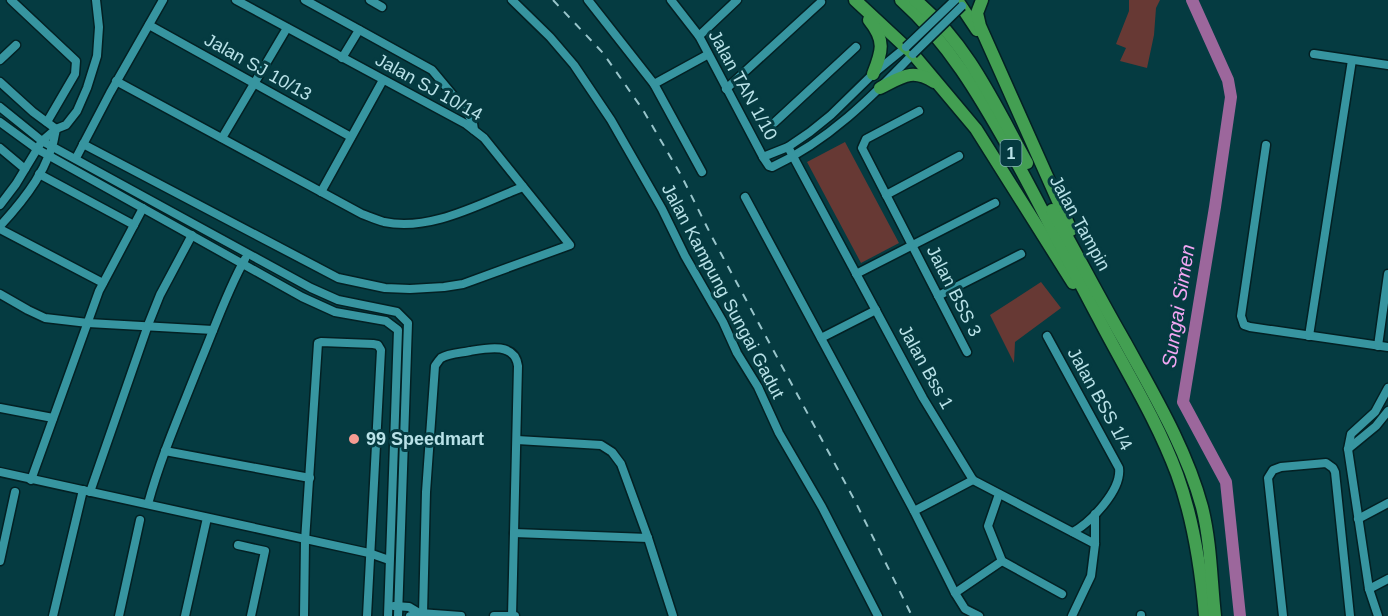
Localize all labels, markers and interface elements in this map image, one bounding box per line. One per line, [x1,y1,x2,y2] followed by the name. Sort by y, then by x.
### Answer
[705,27,781,143] street label: Jalan TAN 1/10
[201,29,315,105] street label: Jalan SJ 10/13
[372,49,486,125] street label: Jalan SJ 10/14
[1000,140,1022,166] road number: 1
[1046,172,1114,274] street label: Jalan Tampin
[658,180,788,402] street label: Jalan Kampung Sungai Gadut
[923,242,985,340] street label: Jalan BSS 3
[1157,243,1199,369] water label: Sungai Simen
[895,321,957,413] street label: Jalan Bss 1
[1064,344,1136,454] street label: Jalan BSS 1/4
[366,429,484,449] place label: 99 Speedmart
[347,432,361,446] marker: 99 Speedmart

